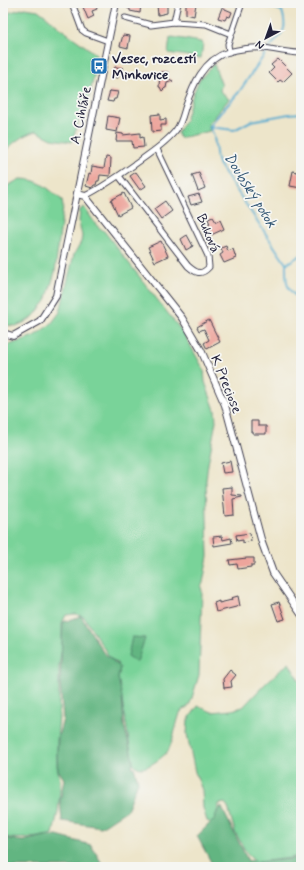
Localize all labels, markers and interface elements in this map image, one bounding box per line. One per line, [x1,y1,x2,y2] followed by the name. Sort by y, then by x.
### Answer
[246,18,286,58] north arrow
[253,37,267,52] text: N
[112,50,197,84] place label: Vesec, rozcestí Minkovice
[89,56,109,76] bus stop icon: Vesec, rozcestí Minkovice
[66,84,96,146] street label: A. Cihláře
[219,149,282,233] water label: Doubský potok
[192,211,224,256] street label: Buková
[206,352,246,416] street label: K Preciose

